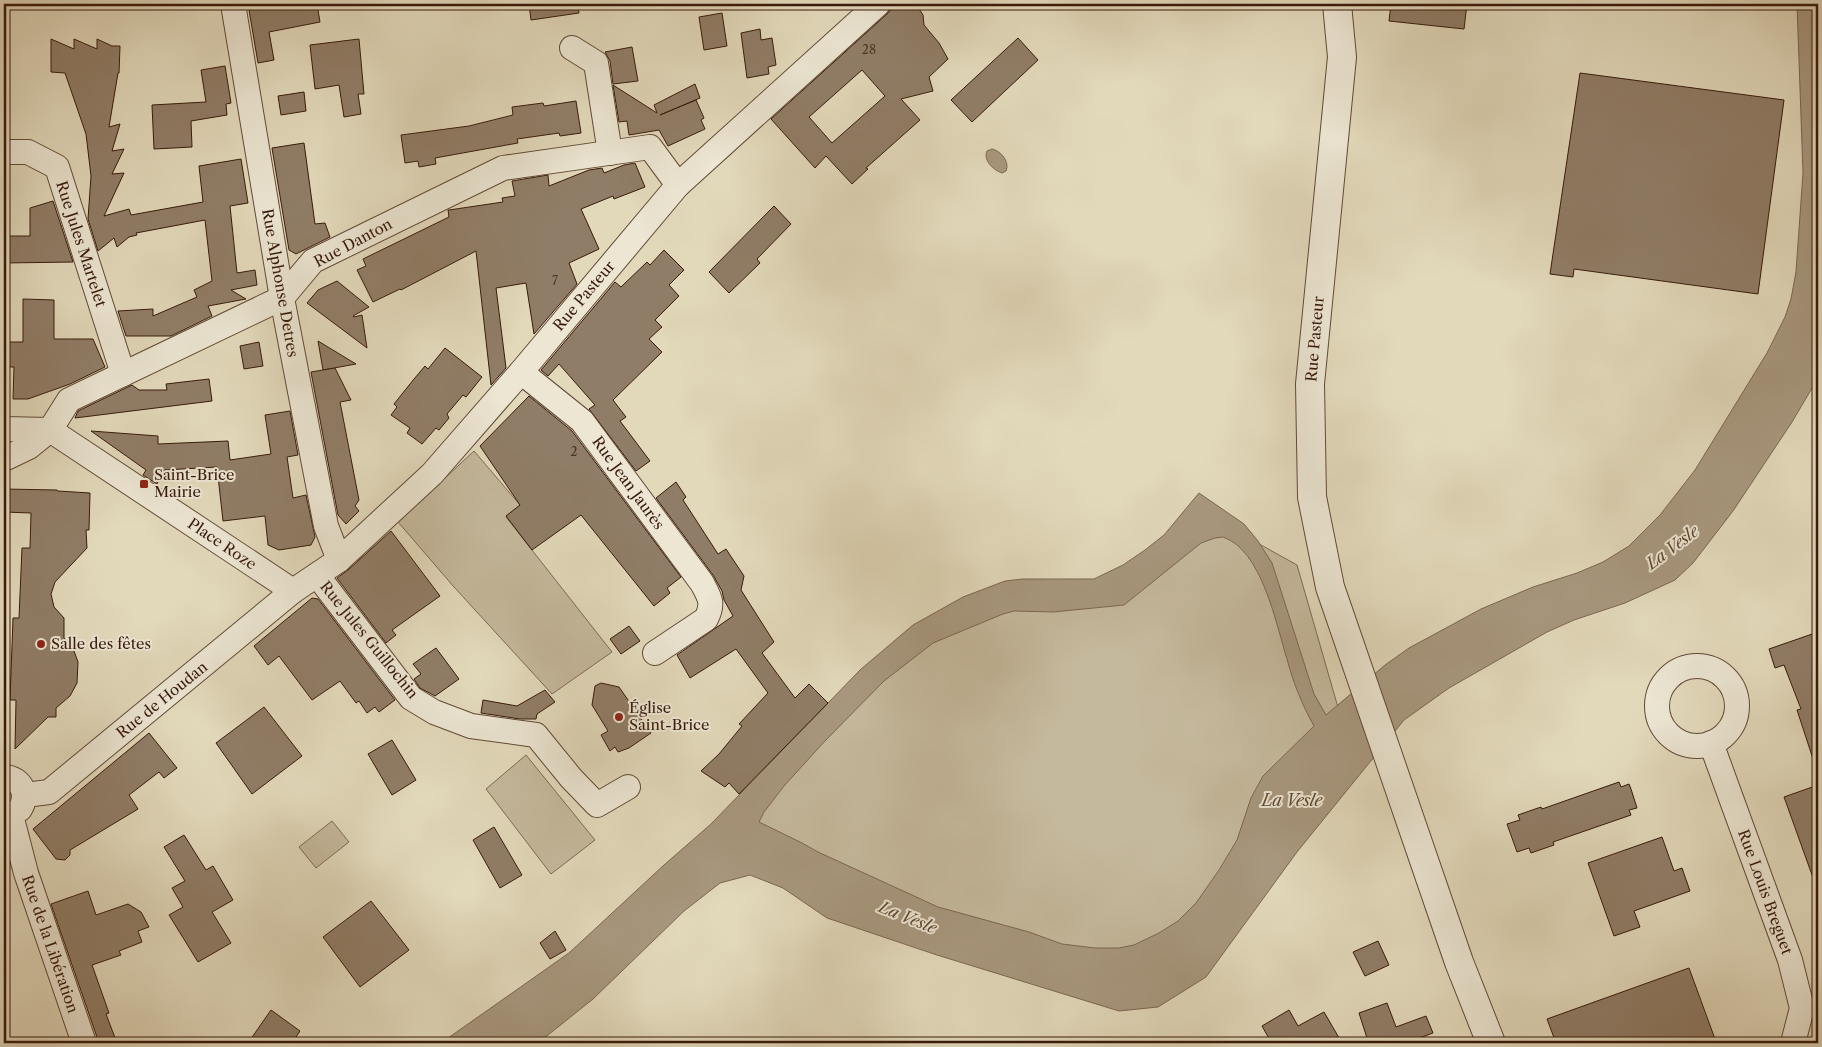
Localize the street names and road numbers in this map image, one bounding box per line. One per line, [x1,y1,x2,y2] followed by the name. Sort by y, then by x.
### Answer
[52,178,111,310] street label: Rue Jules Martelet
[258,207,303,359] street label: Rue Alphonse Detres
[310,214,396,271] street label: Rue Danton
[549,256,619,335] street label: Rue Pasteur
[1301,295,1328,383] street label: Rue Pasteur
[588,432,669,533] street label: Rue Jean Jaurès
[184,514,260,573] street label: Place Roze
[316,577,423,703] street label: Rue Jules Guillochin
[112,657,211,742] street label: Rue de Houdan
[1734,827,1797,958] street label: Rue Louis Breguet
[18,872,83,1016] street label: Rue de la Libération

